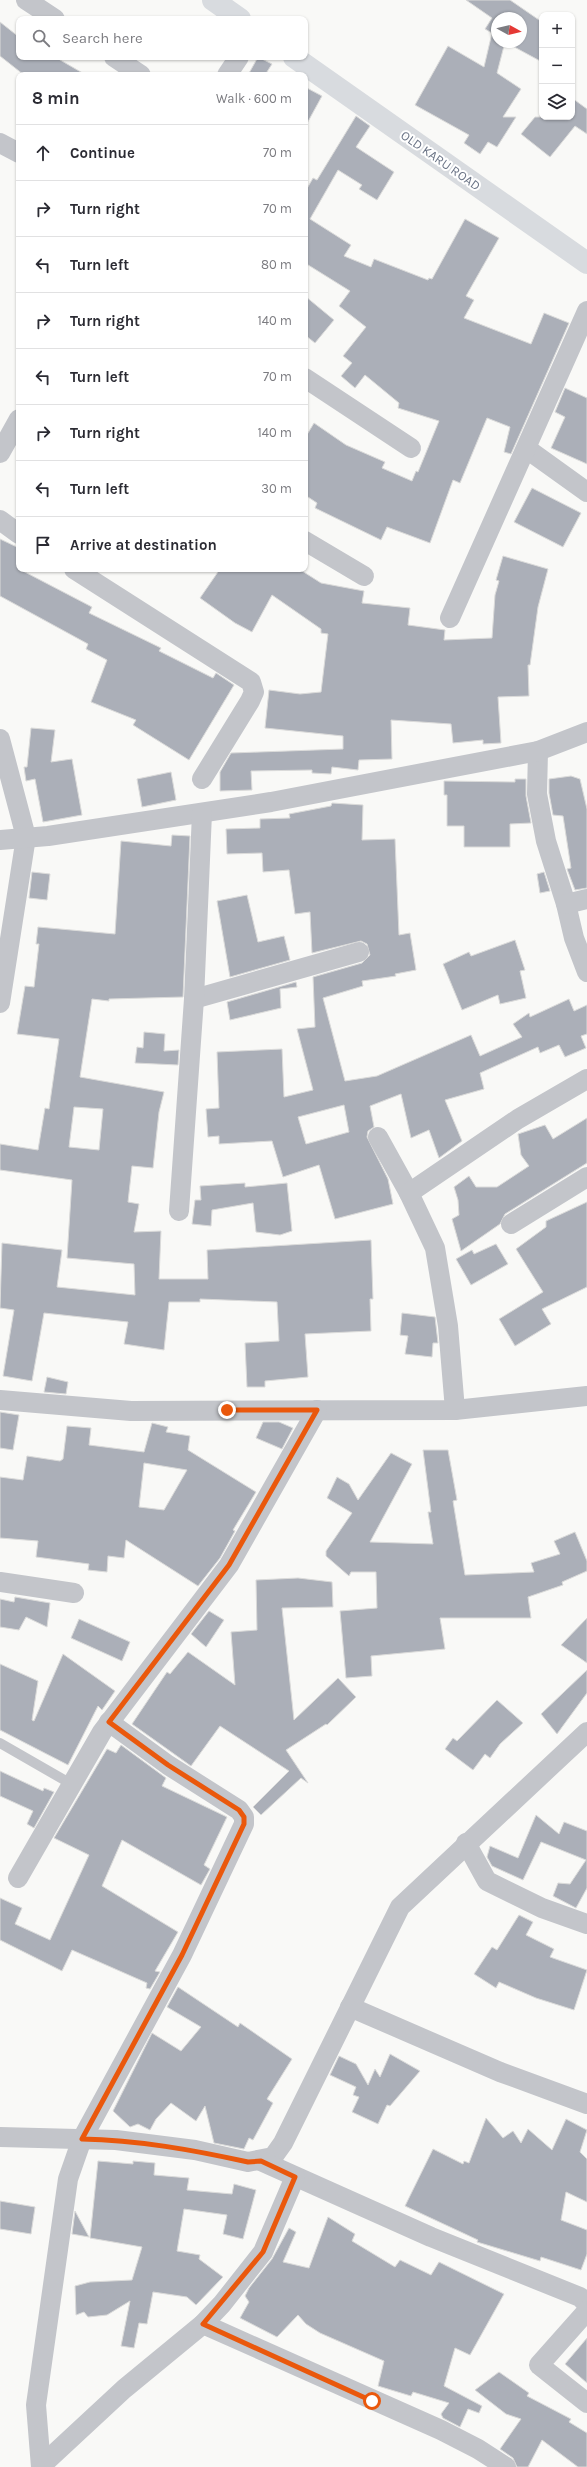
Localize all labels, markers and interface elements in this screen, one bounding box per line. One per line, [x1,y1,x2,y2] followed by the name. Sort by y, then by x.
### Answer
[491,12,527,48] north arrow
[539,12,575,120] map controls
[539,12,575,48] button: +
[16,16,308,60] search box
[30,27,52,49] icon: search
[62,29,143,47] text: Search here
[539,48,575,84] button: −
[539,84,575,120] button: layers
[32,88,80,108] text: 8 min
[216,91,292,106] text: Walk · 600 m
[398,127,483,193] street label: OLD KARU ROAD
[32,142,54,164] icon: ahead
[70,144,135,162] text: Continue
[263,145,292,160] text: 70 m
[32,198,54,220] icon: right
[70,200,140,218] text: Turn right
[263,201,292,216] text: 70 m
[32,254,54,276] icon: left
[70,256,129,274] text: Turn left
[261,257,292,272] text: 80 m
[32,310,54,332] icon: right
[70,312,140,330] text: Turn right
[257,313,292,328] text: 140 m
[32,366,54,388] icon: left
[70,368,129,386] text: Turn left
[263,369,292,384] text: 70 m
[32,422,54,444] icon: right
[70,424,140,442] text: Turn right
[257,425,292,440] text: 140 m
[32,478,54,500] icon: left
[70,480,129,498] text: Turn left
[261,481,292,496] text: 30 m
[32,534,54,556] icon: arrive
[70,536,217,554] text: Arrive at destination
[218,1401,236,1419] route end
[363,2392,381,2410] route start

